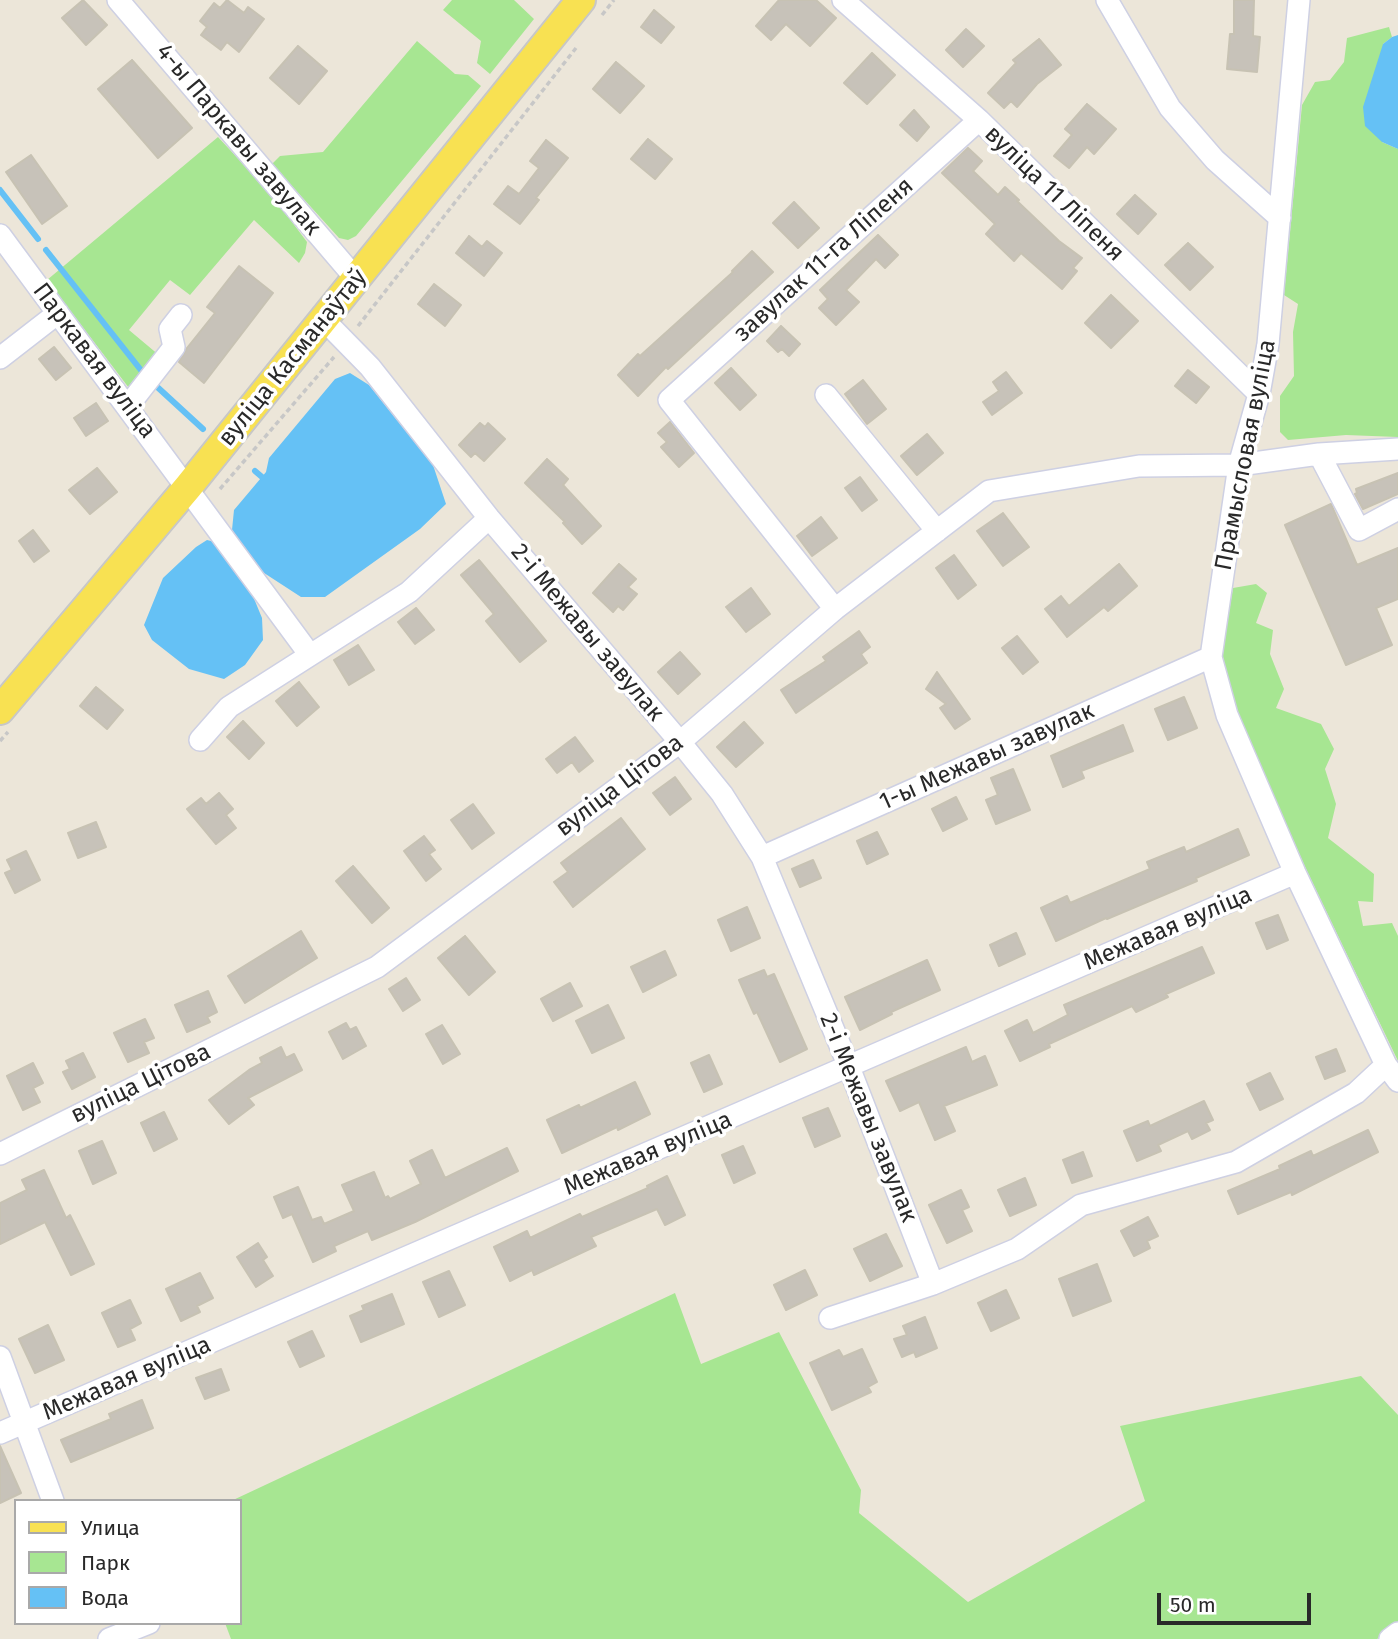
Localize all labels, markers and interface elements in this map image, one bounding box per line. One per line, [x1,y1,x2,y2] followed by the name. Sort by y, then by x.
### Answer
[149,38,327,242] street label: 4-ы Паркавы завулак
[978,120,1130,268] street label: вуліца 11 Ліпеня
[728,172,920,348] street label: завулак 11-га Ліпеня
[213,264,373,452] street label: вуліца Касманаўтаў
[26,278,162,444] street label: Паркавая вуліца
[1209,337,1283,573] street label: Прамысловая вуліца
[504,538,670,728] street label: 2-і Межавы завулак
[875,697,1099,817] street label: 1-ы Межавы завулак
[551,729,689,843] street label: вуліца Цітова
[1080,881,1256,977] street label: Межавая вуліца
[813,1009,923,1227] street label: 2-і Межавы завулак
[66,1038,216,1130] street label: вуліца Цітова
[560,1106,736,1202] street label: Межавая вуліца
[39,1331,215,1427] street label: Межавая вуліца
[14,1499,242,1625] legend
[81,1515,140,1541] text: Улица
[81,1550,130,1576] text: Парк
[1160,1580,1314,1624] scale bar
[81,1585,129,1611] text: Вода
[1170,1592,1216,1618] text: 50 m

